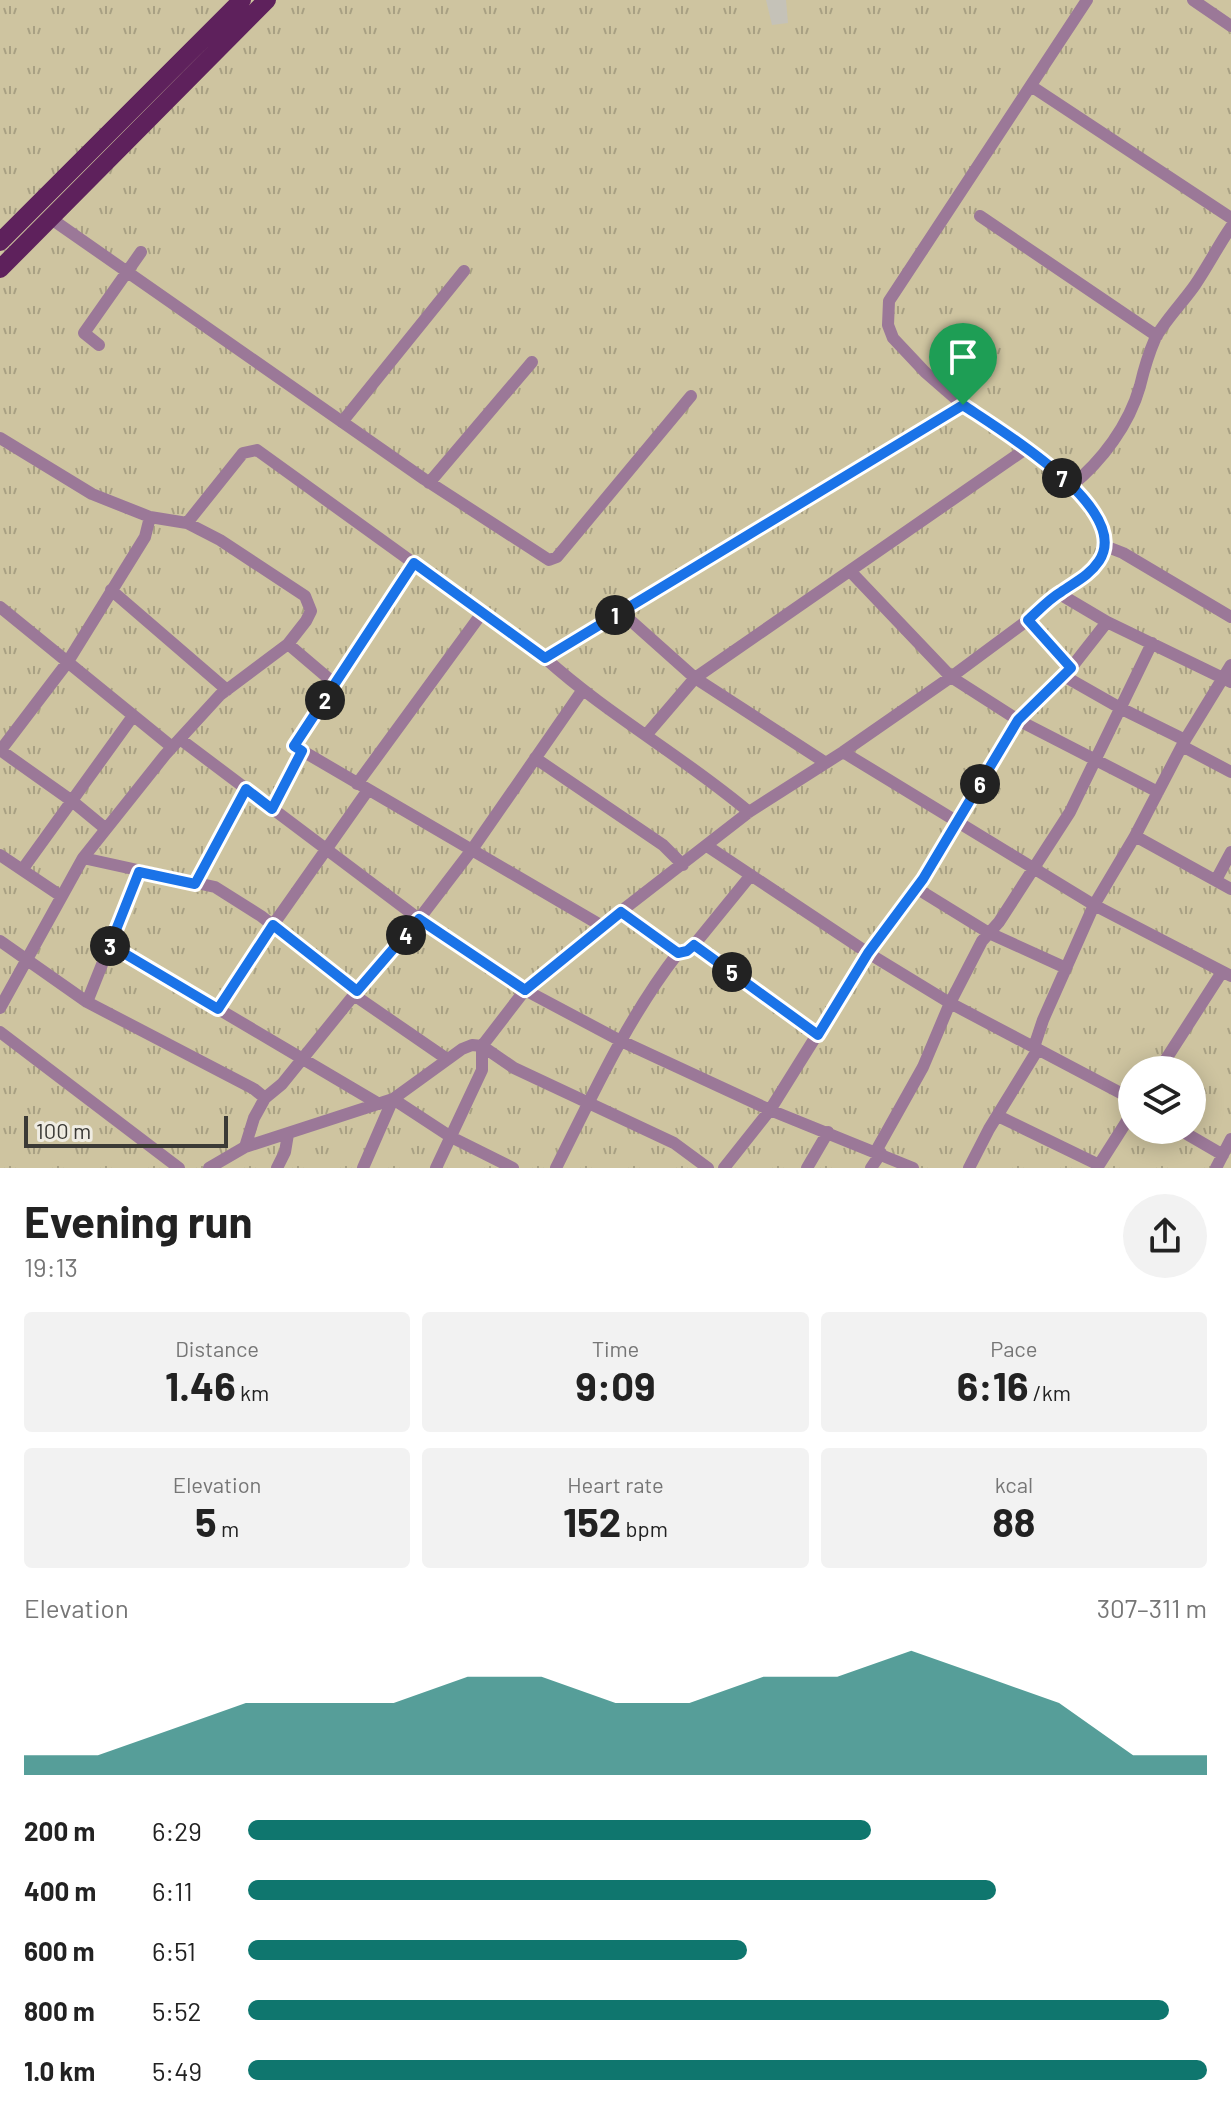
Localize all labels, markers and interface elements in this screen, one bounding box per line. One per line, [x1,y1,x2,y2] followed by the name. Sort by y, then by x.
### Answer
[929,323,997,405] pin
[941,335,985,379] icon: arrive
[1042,458,1082,498] pin: 7
[1057,465,1067,491] text: 7
[595,595,635,635] pin: 1
[611,602,619,628] text: 1
[305,680,345,720] pin: 2
[319,687,331,713] text: 2
[960,764,1000,804] pin: 6
[974,771,986,797] text: 6
[386,915,426,955] pin: 4
[399,922,413,948] text: 4
[90,926,130,966] pin: 3
[104,933,116,959] text: 3
[712,952,752,992] pin: 5
[726,959,738,985] text: 5
[1118,1056,1206,1144] map controls
[1118,1056,1206,1144] button: layers
[24,1112,228,1148] scale bar
[36,1117,91,1143] text: 100 m
[24,1194,253,1247] text: Evening run
[1123,1194,1207,1278] button: share
[24,1251,78,1282] text: 19:13
[175,1335,259,1361] text: Distance
[592,1335,639,1361] text: Time
[990,1335,1037,1361] text: Pace
[165,1361,236,1409] text: 1.46
[576,1361,655,1409] text: 9:09
[957,1361,1028,1409] text: 6:16
[236,1379,269,1405] text: km
[1028,1379,1071,1405] text: /km
[173,1471,261,1497] text: Elevation
[567,1471,664,1497] text: Heart rate
[995,1471,1033,1497] text: kcal
[195,1497,217,1545] text: 5
[563,1497,621,1545] text: 152
[992,1497,1035,1545] text: 88
[217,1515,239,1541] text: m
[621,1515,668,1541] text: bpm
[24,1592,129,1623] text: Elevation
[1097,1592,1207,1623] text: 307–311 m
[24,1815,95,1846] text: 200 m
[152,1815,202,1846] text: 6:29
[24,1875,96,1906] text: 400 m
[152,1875,192,1906] text: 6:11
[24,1935,95,1966] text: 600 m
[152,1935,196,1966] text: 6:51
[24,1995,95,2026] text: 800 m
[152,1995,201,2026] text: 5:52
[24,2055,95,2086] text: 1.0 km
[152,2055,202,2086] text: 5:49

